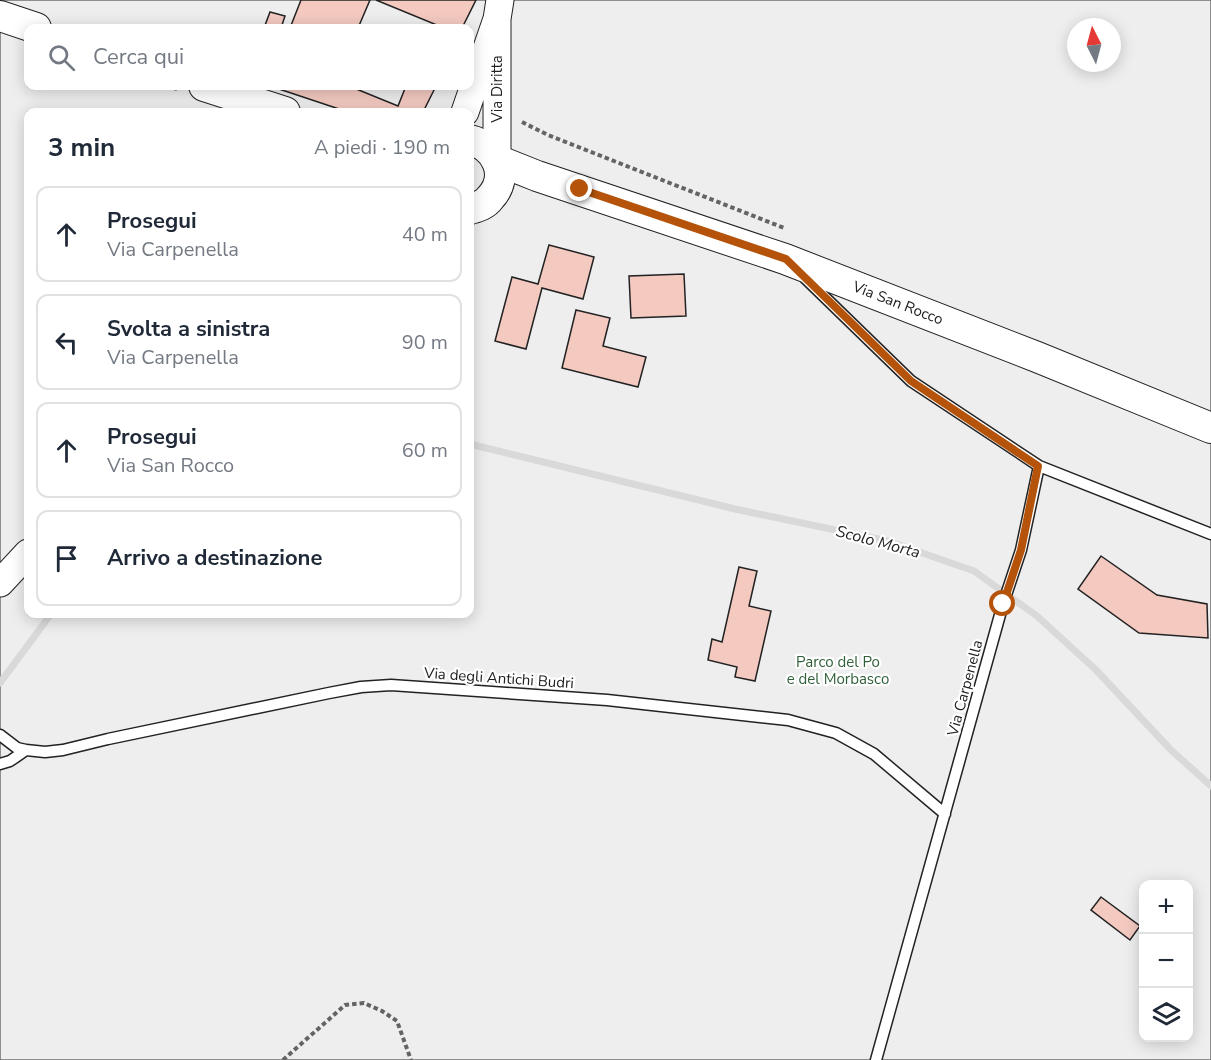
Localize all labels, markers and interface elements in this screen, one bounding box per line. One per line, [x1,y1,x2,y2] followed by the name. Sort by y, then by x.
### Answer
[1067,18,1121,72] north arrow
[24,24,474,90] search box
[45,41,78,74] icon: search
[93,42,184,72] text: Cerca qui
[487,55,507,124] street label: Via Diritta
[48,130,115,165] text: 3 min
[314,134,450,161] text: A piedi · 190 m
[566,175,592,201] route end
[107,206,197,236] text: Prosegui
[50,218,83,251] icon: ahead
[402,221,448,248] text: 40 m
[107,236,239,263] text: Via Carpenella
[849,276,946,329] street label: Via San Rocco
[107,314,270,344] text: Svolta a sinistra
[50,326,83,359] icon: left
[402,329,448,356] text: 90 m
[107,344,239,371] text: Via Carpenella
[107,422,197,452] text: Prosegui
[50,434,83,467] icon: ahead
[402,437,448,464] text: 60 m
[107,452,234,479] text: Via San Rocco
[833,520,923,564] water label: Scolo Morta
[50,542,83,575] icon: arrive
[107,543,322,573] text: Arrivo a destinazione
[989,590,1015,616] route start
[942,638,987,739] street label: Via Carpenella
[787,652,889,689] park label: Parco del Po e del Morbasco
[422,663,575,693] street label: Via degli Antichi Budri
[1139,880,1193,1042] map controls
[1139,880,1193,934] button: +
[1139,934,1193,988] button: −
[1139,988,1193,1042] button: layers

